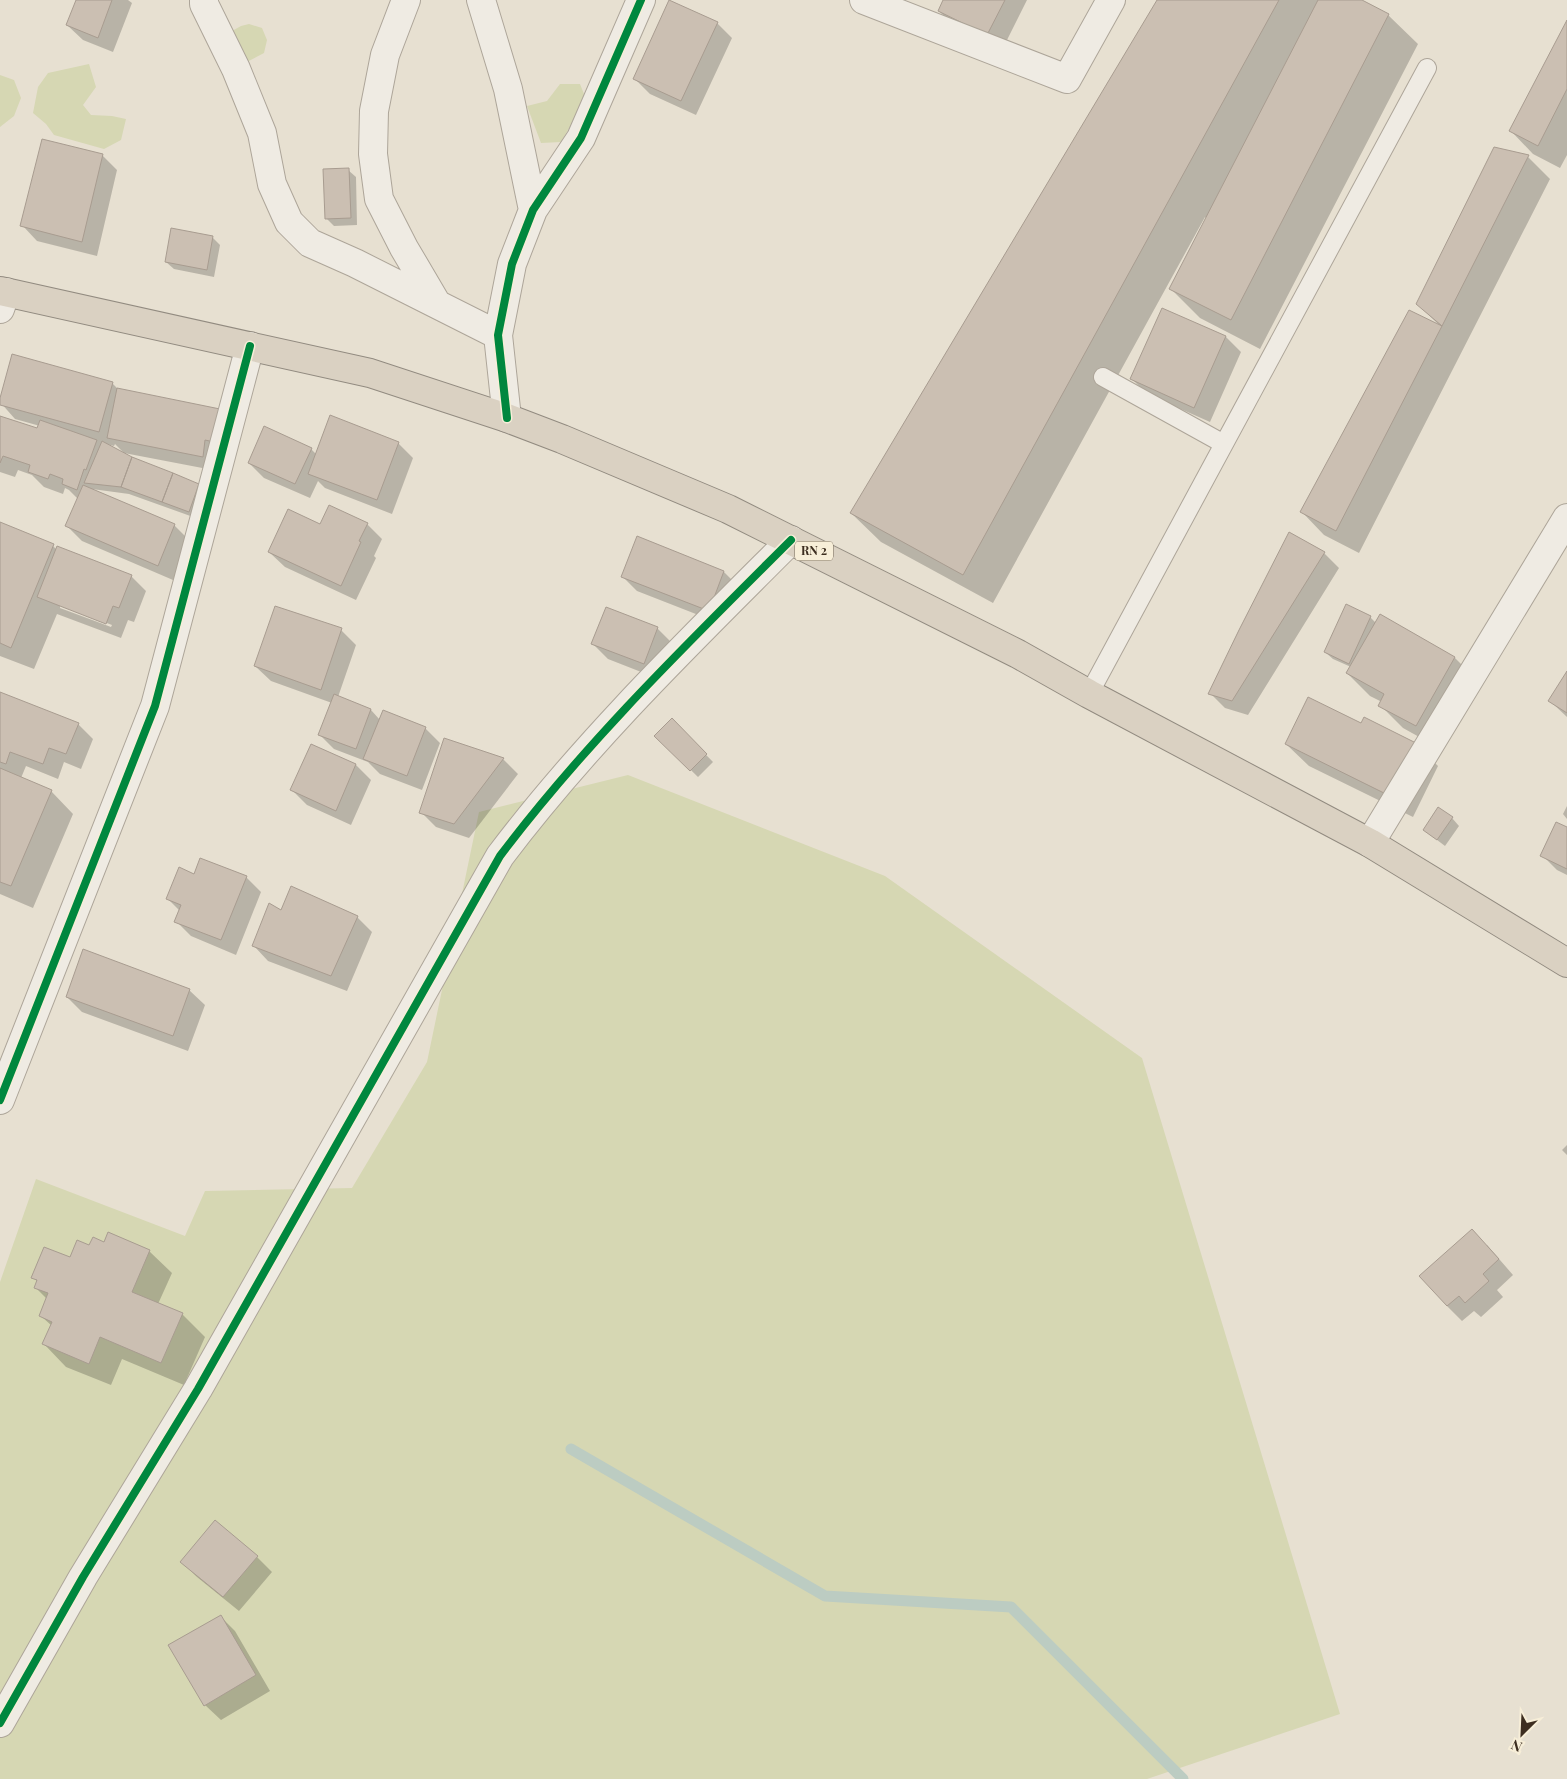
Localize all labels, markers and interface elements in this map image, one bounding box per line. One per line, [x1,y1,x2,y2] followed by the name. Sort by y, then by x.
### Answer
[795,542,833,560] road number: RN 2
[1497,1709,1547,1759] north arrow
[1508,1736,1525,1757] text: N

